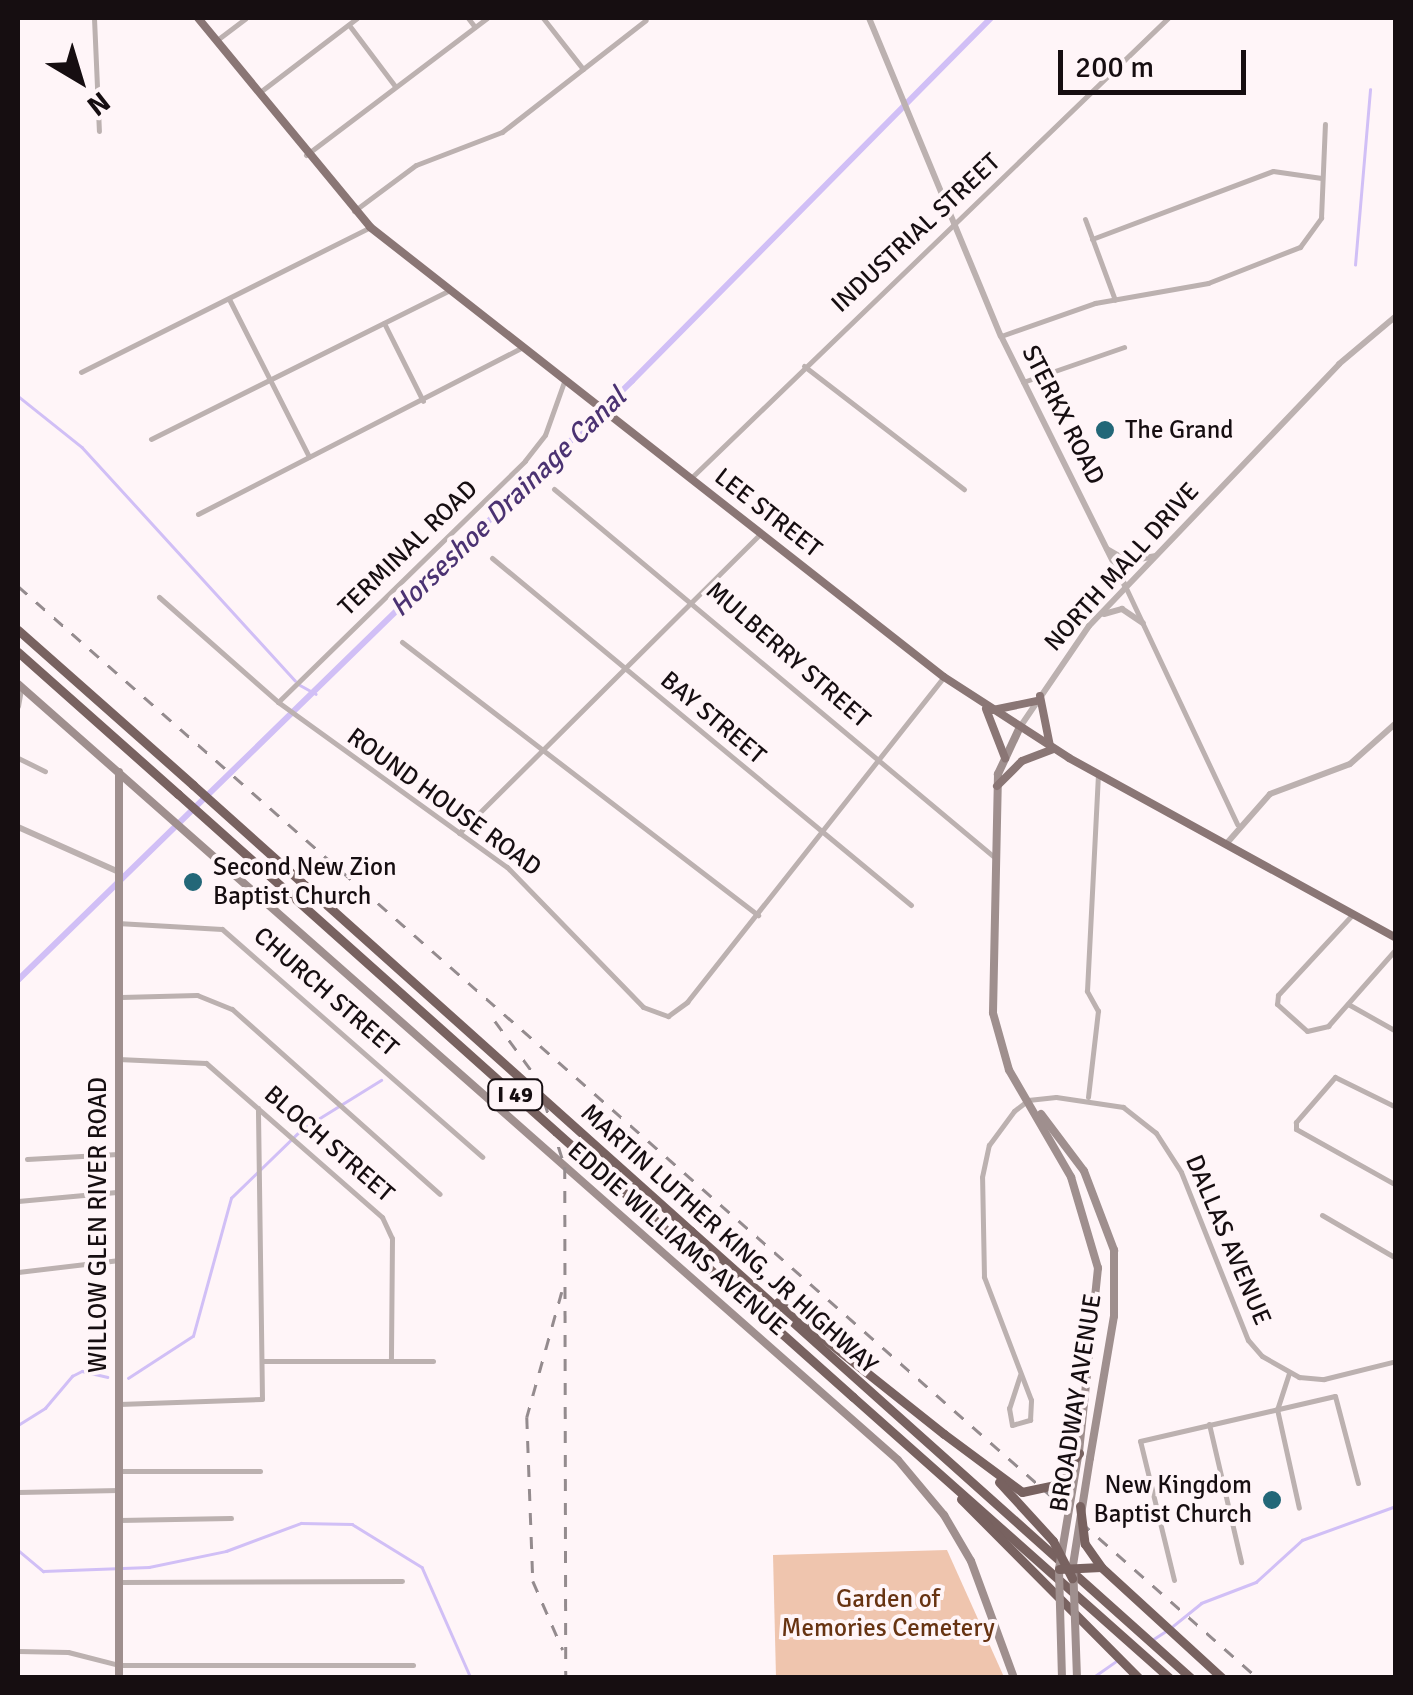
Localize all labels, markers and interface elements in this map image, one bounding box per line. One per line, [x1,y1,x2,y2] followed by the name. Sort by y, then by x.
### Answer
[30,30,130,130] north arrow
[1063,30,1250,92] scale bar
[1075,49,1154,86] text: 200 m
[80,84,117,123] text: N
[825,147,1007,319] street label: INDUSTRIAL STREET
[1015,340,1111,490] street label: STERKX ROAD
[383,380,633,624] water label: Horseshoe Drainage Canal
[1125,415,1234,445] place label: The Grand
[1094,419,1116,441] marker: The Grand
[708,462,828,564] street label: LEE STREET
[332,474,484,622] street label: TERMINAL ROAD
[1038,477,1206,657] street label: NORTH MALL DRIVE
[700,576,876,734] street label: MULBERRY STREET
[654,665,772,771] street label: BAY STREET
[341,722,547,882] street label: ROUND HOUSE ROAD
[213,853,397,912] place label: Second New Zion Baptist Church
[182,871,204,893] marker: Second New Zion Baptist Church
[248,921,404,1063] street label: CHURCH STREET
[83,1077,113,1373] street label: WILLOW GLEN RIVER ROAD
[485,1078,545,1112] road number: I 49
[258,1079,400,1209] street label: BLOCH STREET
[575,1098,883,1380] street label: MARTIN LUTHER KING, JR HIGHWAY
[561,1136,793,1342] street label: EDDIE WILLIAMS AVENUE
[1179,1150,1277,1330] street label: DALLAS AVENUE
[1044,1292,1108,1514] street label: BROADWAY AVENUE
[1094,1471,1252,1530] place label: New Kingdom Baptist Church
[1261,1489,1283,1511] marker: New Kingdom Baptist Church
[781,1585,995,1644] park label: Garden of Memories Cemetery

